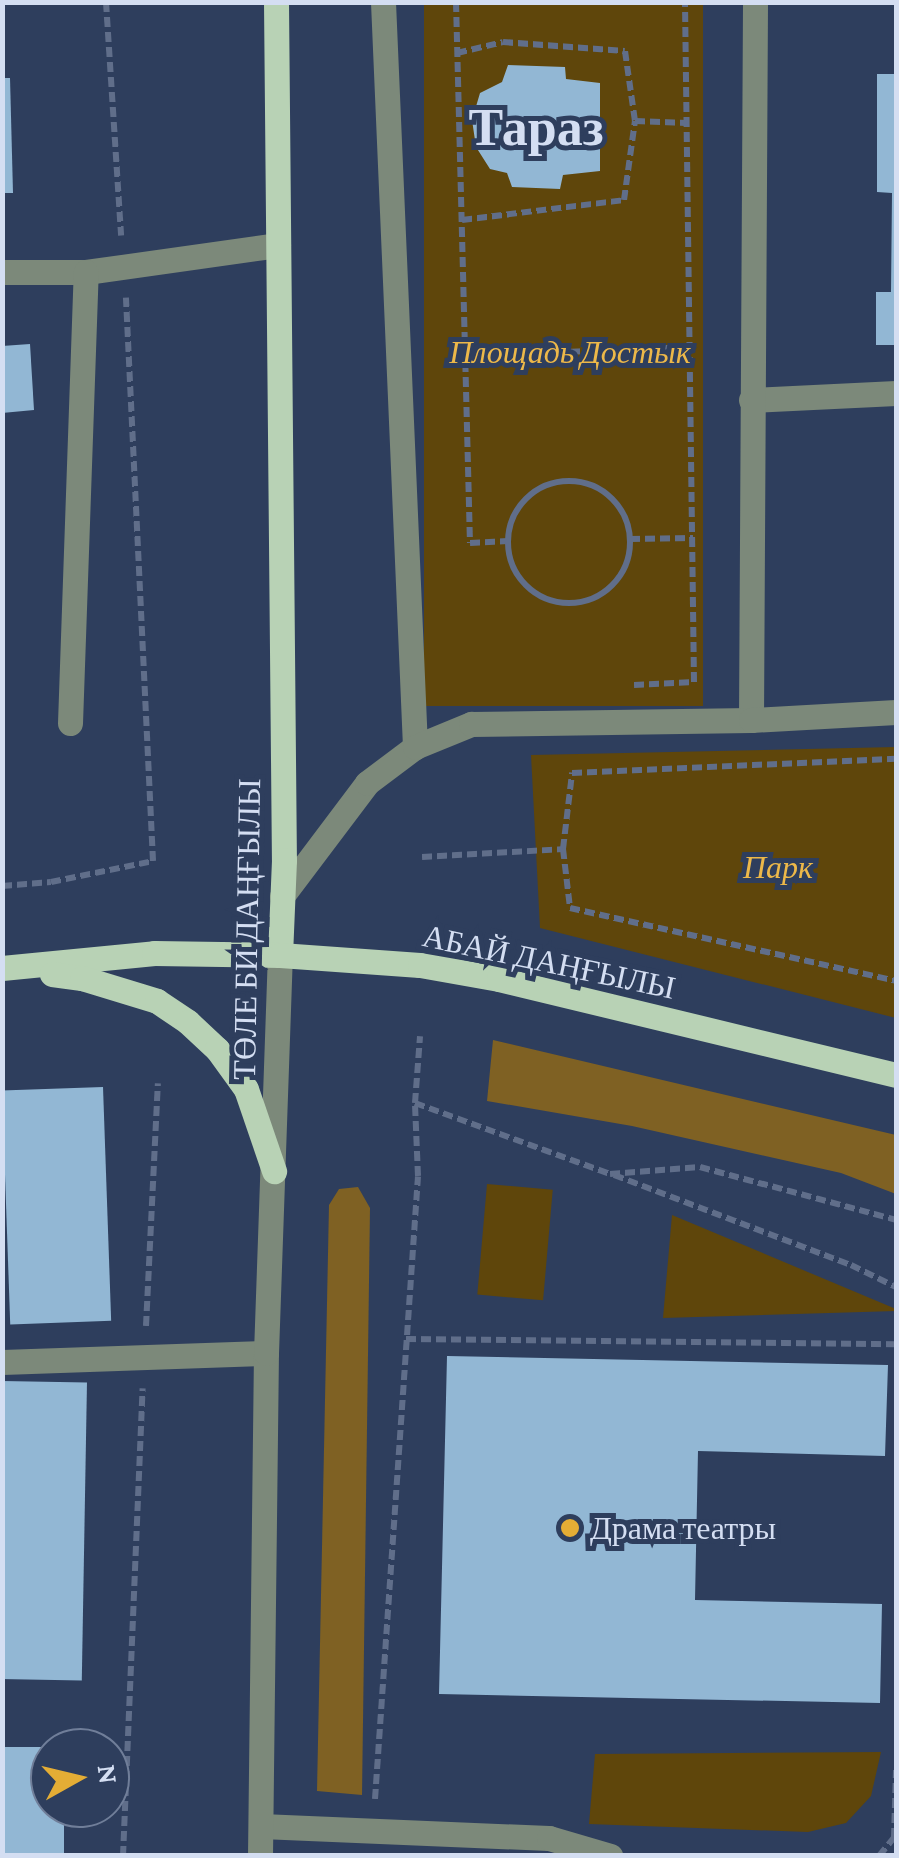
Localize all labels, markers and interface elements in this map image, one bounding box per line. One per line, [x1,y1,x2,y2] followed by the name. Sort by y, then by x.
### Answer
[468,97,604,159] district label: Тараз
[449,333,691,371] park label: Площадь Достык
[225,778,269,1080] street label: ТӨЛЕ БИ ДАҢҒЫЛЫ
[743,848,813,886] park label: Парк
[419,916,679,1008] street label: АБАЙ ДАҢҒЫЛЫ
[590,1509,776,1547] place label: Драма театры
[559,1517,581,1539] marker: Драма театры
[30,1728,130,1828] north arrow
[92,1762,125,1786] text: N

